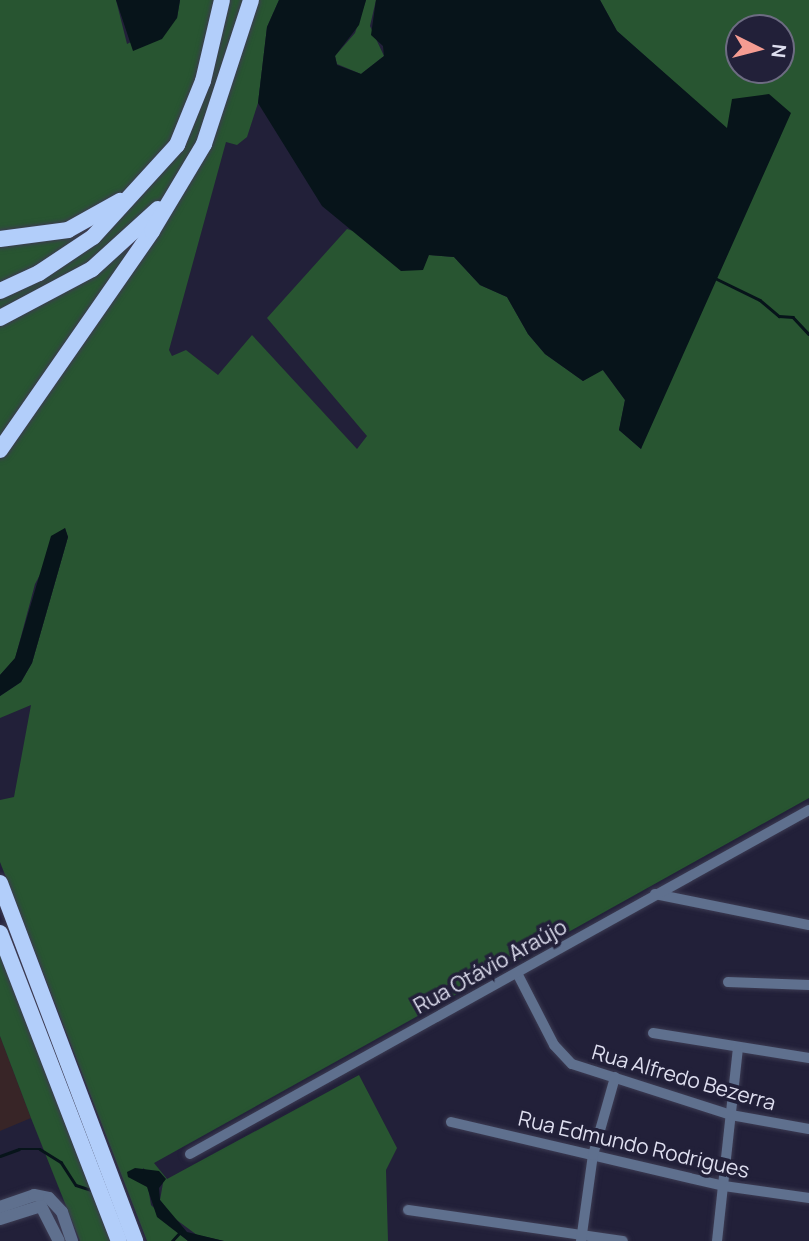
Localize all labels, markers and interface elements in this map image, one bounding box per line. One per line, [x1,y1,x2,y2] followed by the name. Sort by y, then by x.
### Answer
[725,14,795,84] north arrow
[765,43,793,59] text: N
[409,914,571,1018] street label: Rua Otávio Araújo
[589,1039,779,1115] street label: Rua Alfredo Bezerra
[516,1105,752,1183] street label: Rua Edmundo Rodrigues

